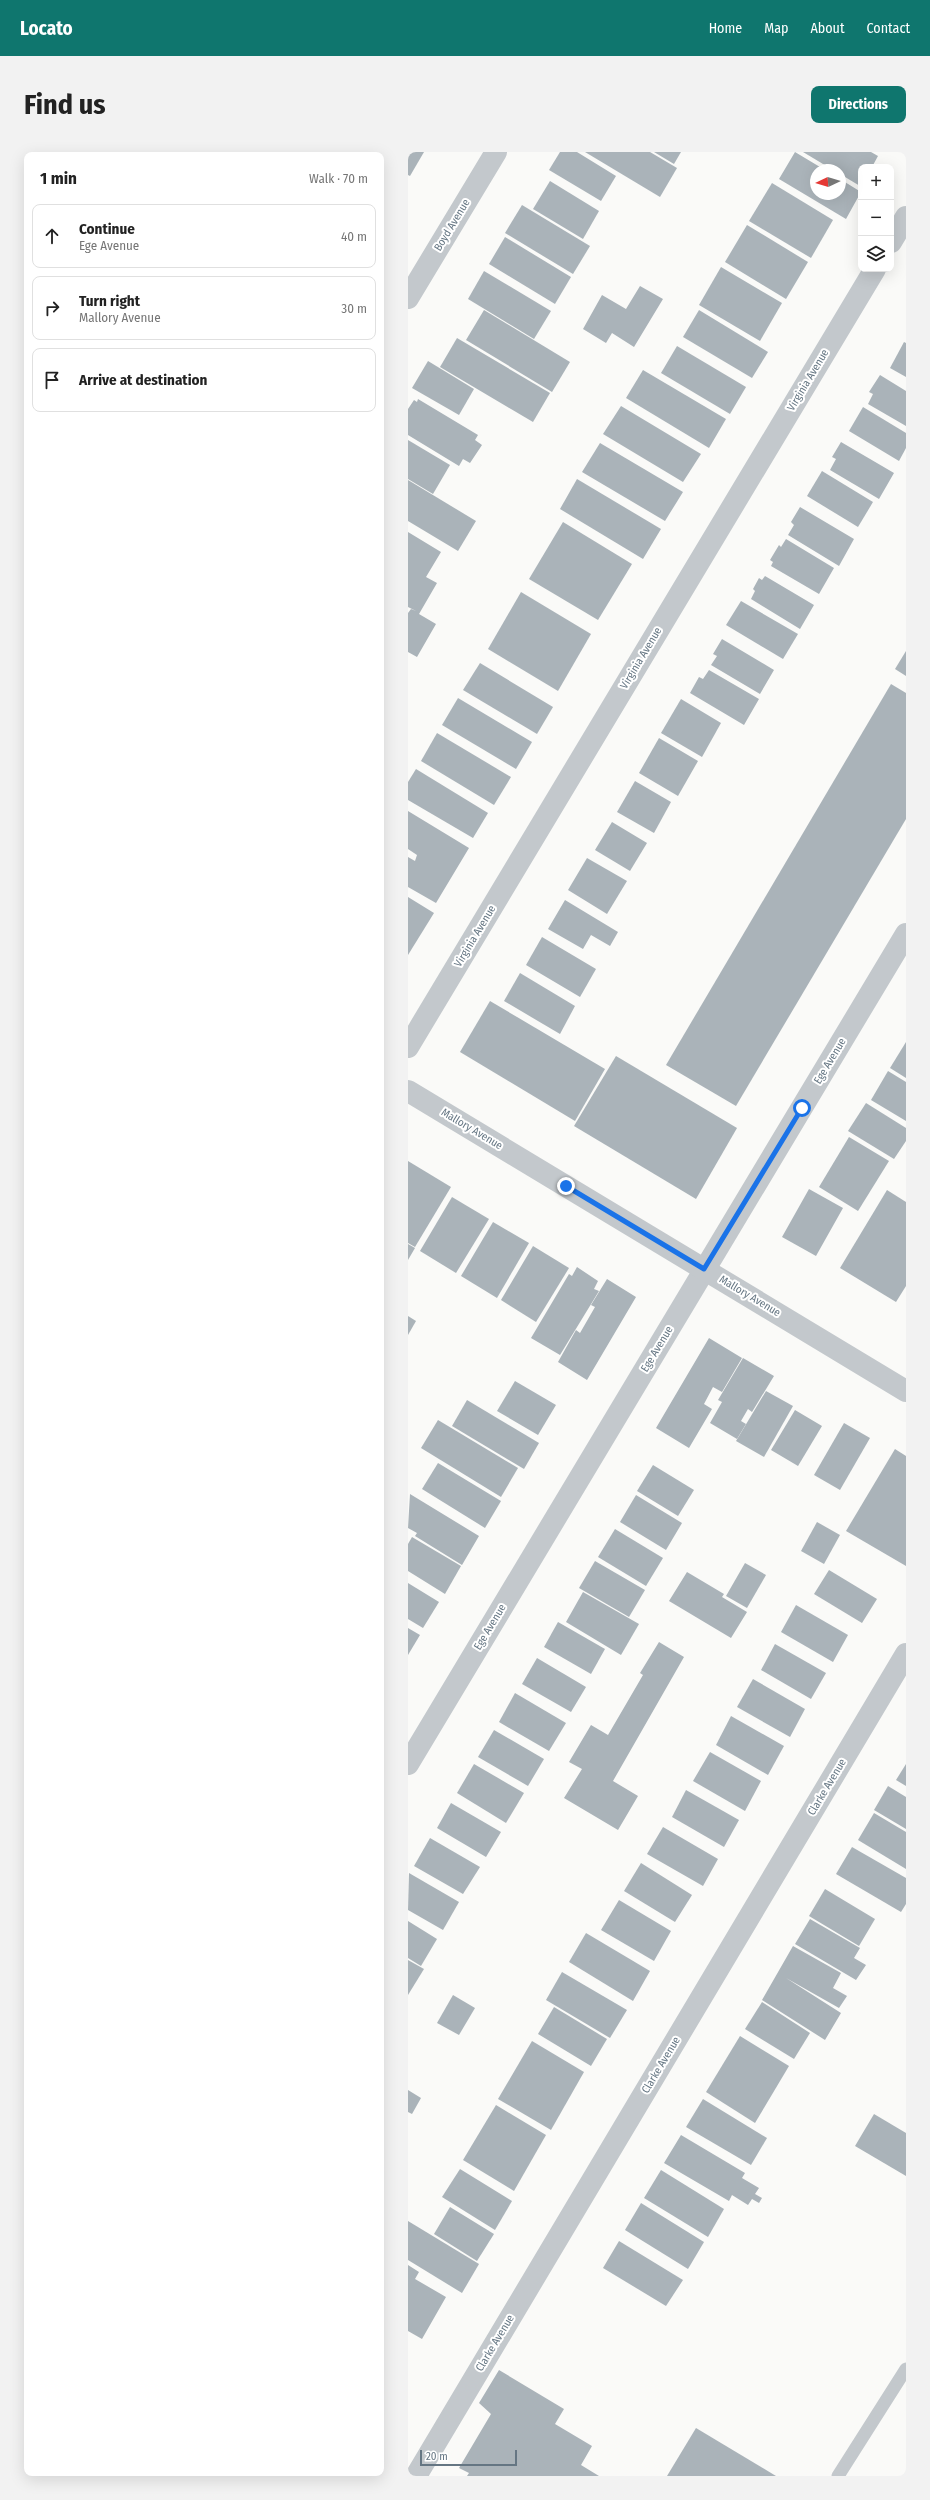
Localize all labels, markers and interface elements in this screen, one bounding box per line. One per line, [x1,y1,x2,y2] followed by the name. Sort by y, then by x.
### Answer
[20,17,73,40] text: Locato
[709,20,742,37] text: Home
[764,20,788,37] text: Map
[810,20,845,37] text: About
[867,20,910,37] text: Contact
[811,86,906,123] button: Directions
[24,88,106,121] text: Find us
[810,164,846,200] north arrow
[858,164,894,272] map controls
[858,164,894,200] button: +
[40,168,77,189] text: 1 min
[309,171,368,186] text: Walk · 70 m
[431,197,473,253] street label: Boyd Avenue
[858,200,894,236] button: −
[79,220,135,238] text: Continue
[41,225,63,247] icon: ahead
[341,229,367,244] text: 40 m
[858,236,894,272] button: layers
[79,238,139,253] text: Ege Avenue
[79,292,140,310] text: Turn right
[41,297,63,319] icon: right
[341,301,367,316] text: 30 m
[79,310,161,325] text: Mallory Avenue
[785,347,831,413] street label: Virginia Avenue
[41,369,63,391] icon: arrive
[79,371,207,389] text: Arrive at destination
[618,625,664,691] street label: Virginia Avenue
[452,903,498,969] street label: Virginia Avenue
[811,1036,849,1086] street label: Ege Avenue
[793,1099,811,1117] route start
[439,1106,505,1152] street label: Mallory Avenue
[557,1177,575,1195] route end
[717,1273,783,1319] street label: Mallory Avenue
[638,1324,676,1374] street label: Ege Avenue
[471,1602,509,1652] street label: Ege Avenue
[805,1756,849,1818] street label: Clarke Avenue
[639,2034,683,2096] street label: Clarke Avenue
[473,2312,517,2374] street label: Clarke Avenue
[420,2448,517,2467] scale bar
[426,2450,448,2463] text: 20 m

